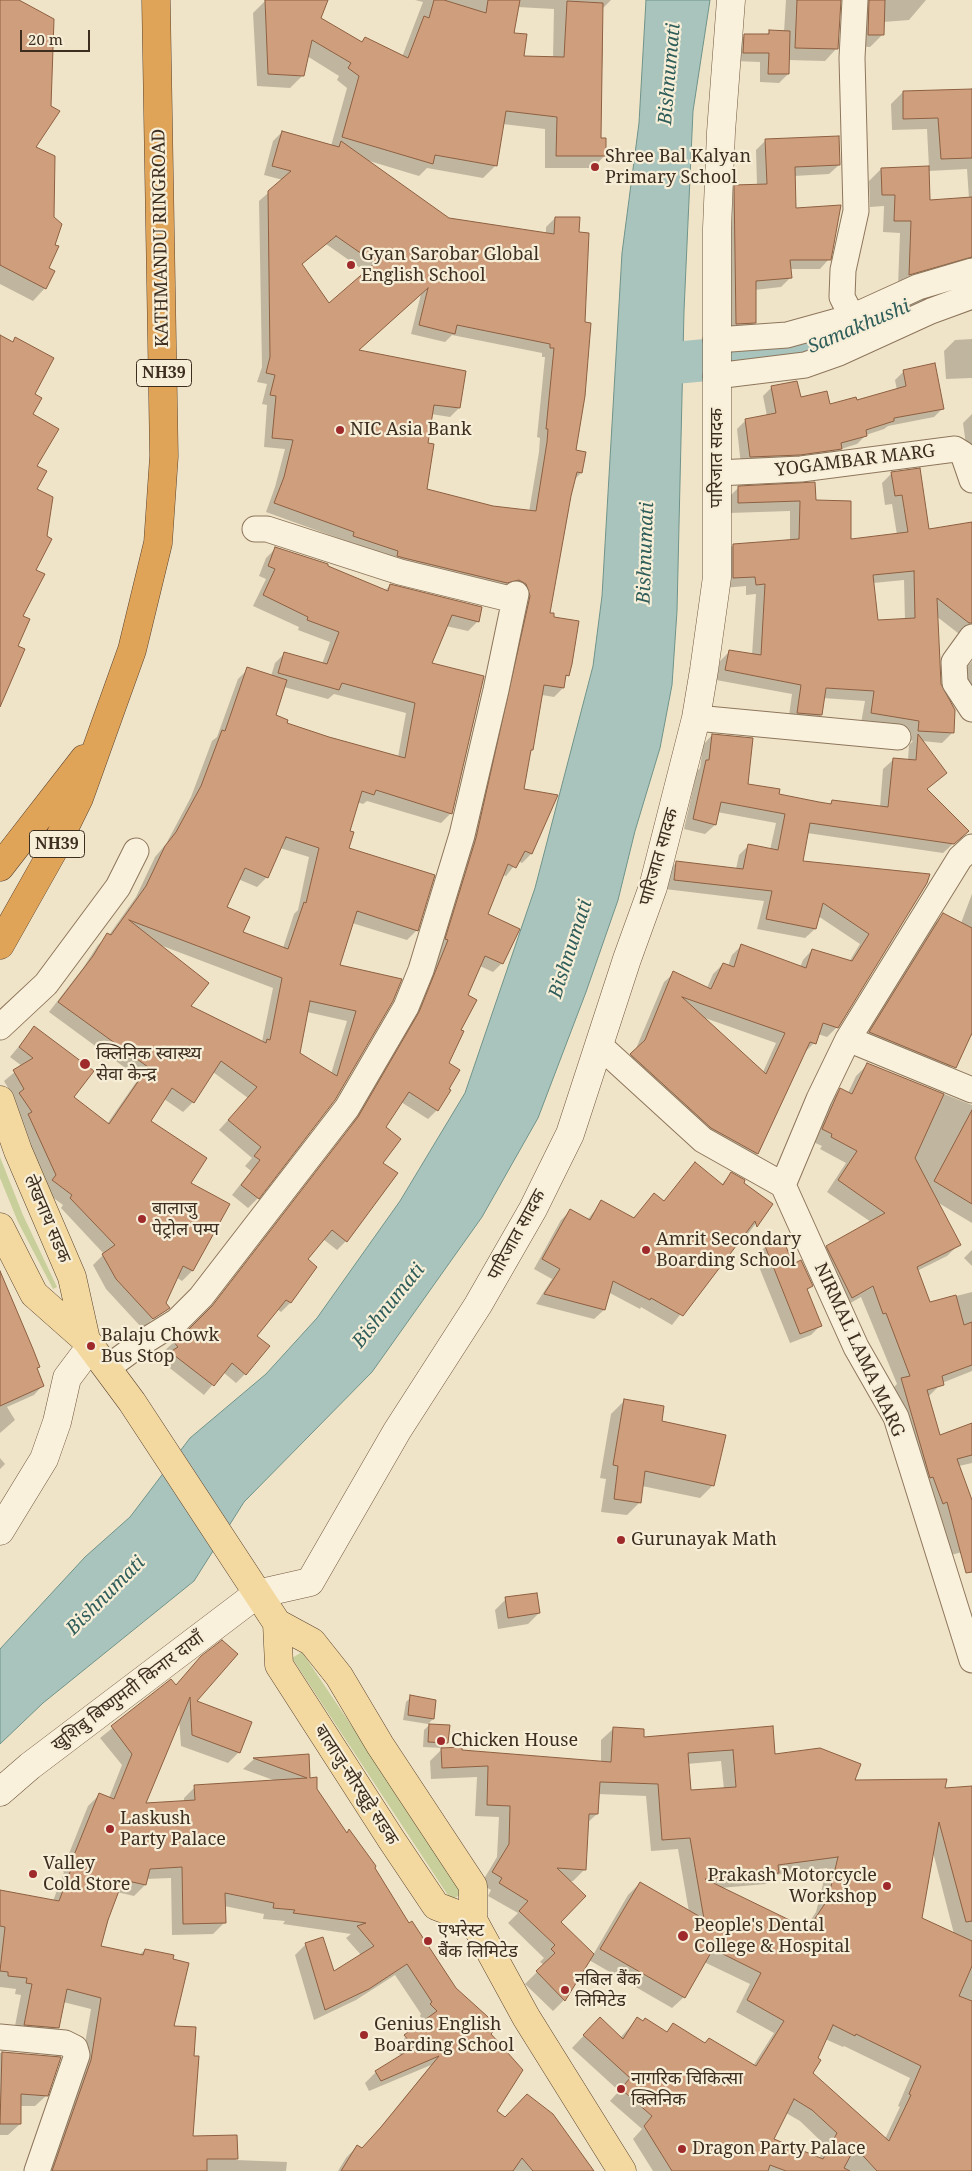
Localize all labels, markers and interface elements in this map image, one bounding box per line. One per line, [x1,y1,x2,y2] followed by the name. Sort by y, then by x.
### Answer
[22,20,92,52] scale bar
[654,22,686,126] water label: Bishnumati
[28,29,63,49] text: 20 m
[148,128,174,348] street label: KATHMANDU RINGROAD
[605,146,751,188] place label: Shree Bal Kalyan Primary School
[589,161,601,173] marker: Shree Bal Kalyan Primary School
[361,244,539,286] place label: Gyan Sarobar Global English School
[345,259,357,271] marker: Gyan Sarobar Global English School
[804,295,914,359] water label: Samakhushi
[136,359,192,386] road number: NH39
[706,408,728,508] street label: पारिजात सादक
[350,419,471,441] place label: NIC Asia Bank
[334,424,346,436] marker: NIC Asia Bank
[774,440,936,482] street label: YOGAMBAR MARG
[633,502,659,604] water label: Bishnumati
[635,806,683,908] street label: पारिजात सादक
[30,831,84,858] road number: NH39
[544,897,598,1001] water label: Bishnumati
[96,1043,202,1086] place label: क्लिनिक स्वास्थ्य सेवा केन्द्र
[78,1057,92,1071] marker: क्लिनिक स्वास्थ्य सेवा केन्द्र
[19,1172,75,1266] street label: लेखनाथ सडक
[483,1186,551,1284] street label: पारिजात सादक
[152,1198,219,1240] place label: बालाजु पेट्रोल पम्प
[136,1213,148,1225] marker: बालाजु पेट्रोल पम्प
[656,1229,801,1272] place label: Amrit Secondary Boarding School
[640,1244,652,1256] marker: Amrit Secondary Boarding School
[348,1259,430,1353] water label: Bishnumati
[809,1259,909,1441] street label: NIRMAL LAMA MARG
[101,1325,219,1368] place label: Balaju Chowk Bus Stop
[85,1340,97,1352] marker: Balaju Chowk Bus Stop
[631,1529,777,1551] place label: Gurunayak Math
[615,1534,627,1546] marker: Gurunayak Math
[62,1552,150,1640] water label: Bishnumati
[48,1628,208,1756] street label: खुशिबु बिष्णुमती किनार दायाँ
[309,1721,403,1849] street label: बालाजु-सौरखुट्टे सडक
[451,1730,578,1752] place label: Chicken House
[435,1735,447,1747] marker: Chicken House
[120,1808,226,1850] place label: Laskush Party Palace
[104,1823,116,1835] marker: Laskush Party Palace
[43,1853,130,1896] place label: Valley Cold Store
[707,1865,877,1908] place label: Prakash Motorcycle Workshop
[27,1868,39,1880] marker: Valley Cold Store
[881,1880,893,1892] marker: Prakash Motorcycle Workshop
[694,1915,850,1958] place label: People's Dental College & Hospital
[438,1920,518,1962] place label: एभरेस्ट बैंक लिमिटेड
[676,1929,690,1943] marker: People's Dental College & Hospital
[422,1935,434,1947] marker: एभरेस्ट बैंक लिमिटेड
[575,1969,641,2012] place label: नबिल बैंक लिमिटेड
[559,1984,571,1996] marker: नबिल बैंक लिमिटेड
[374,2014,514,2056] place label: Genius English Boarding School
[358,2029,370,2041] marker: Genius English Boarding School
[631,2068,743,2110] place label: नागरिक चिकित्सा क्लिनिक
[615,2083,627,2095] marker: नागरिक चिकित्सा क्लिनिक
[692,2138,866,2160] place label: Dragon Party Palace
[676,2143,688,2155] marker: Dragon Party Palace

